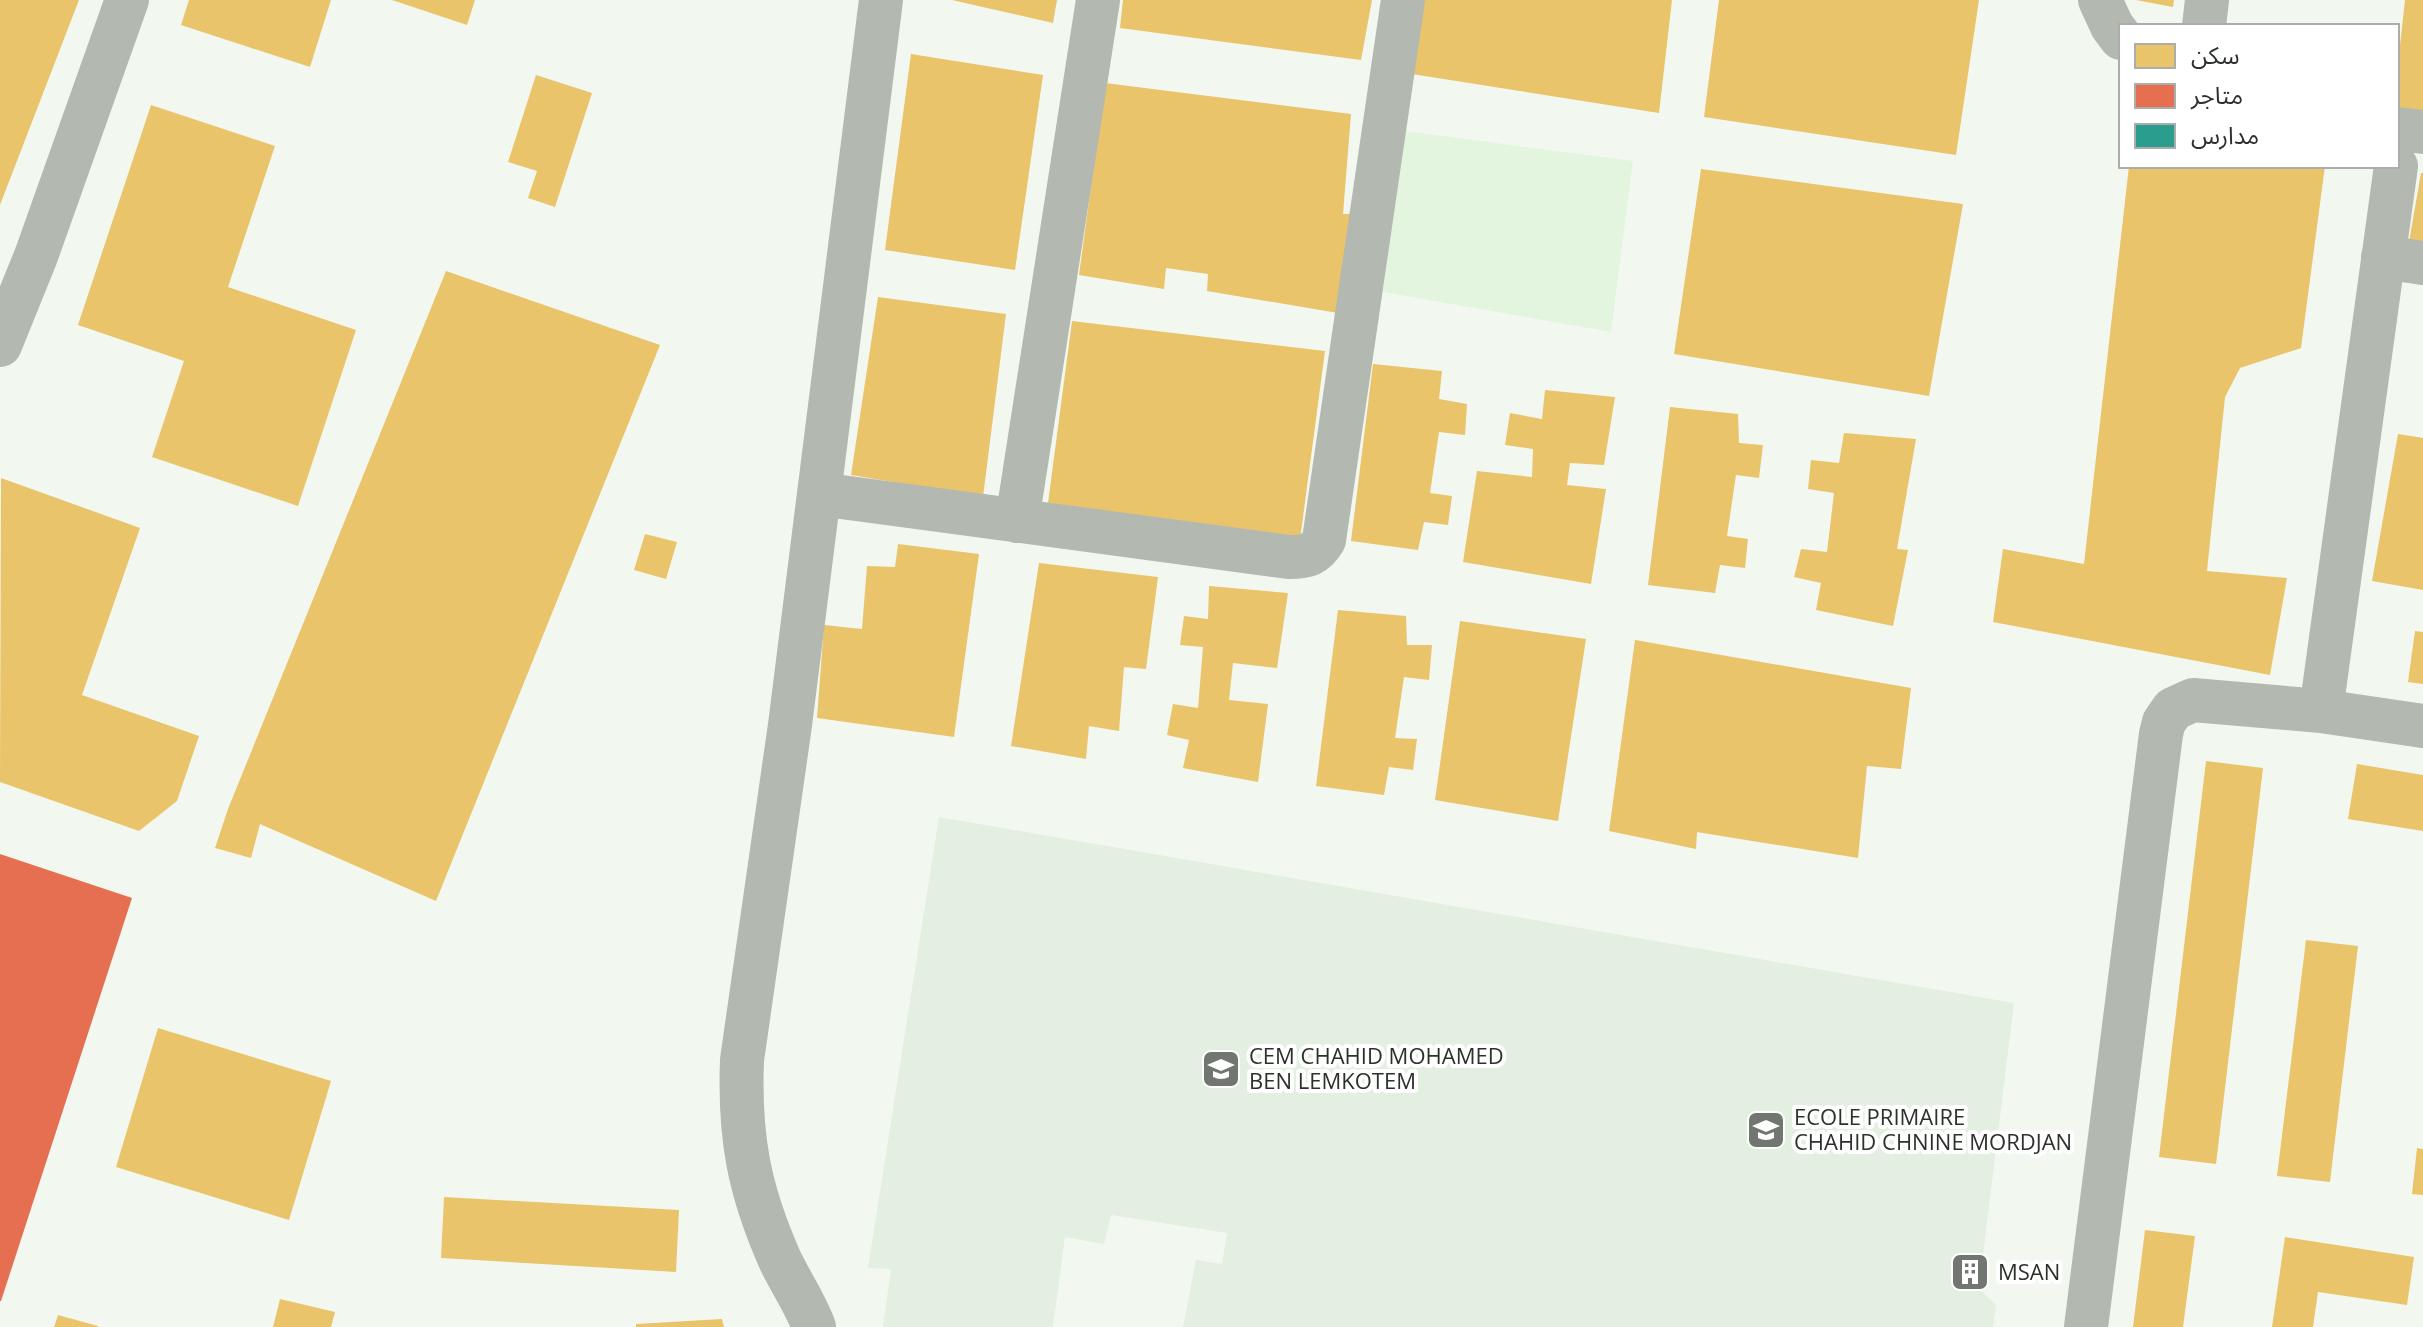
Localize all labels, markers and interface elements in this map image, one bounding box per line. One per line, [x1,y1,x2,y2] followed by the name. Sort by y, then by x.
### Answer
[2119,24,2399,168] legend
[2191,38,2240,71] text: سكن
[2190,78,2243,111] text: متاجر
[2191,118,2259,151] text: مدارس
[1249,1040,1504,1095] place label: CEM CHAHID MOHAMED BEN LEMKOTEM
[1200,1048,1242,1090] school or university icon: CEM CHAHID MOHAMED BEN LEMKOTEM
[1794,1101,2072,1156] place label: ECOLE PRIMAIRE CHAHID CHNINE MORDJAN
[1745,1109,1787,1151] school or university icon: ECOLE PRIMAIRE CHAHID CHNINE MORDJAN
[1949,1251,1991,1293] building icon: MSAN
[1998,1256,2060,1286] place label: MSAN

